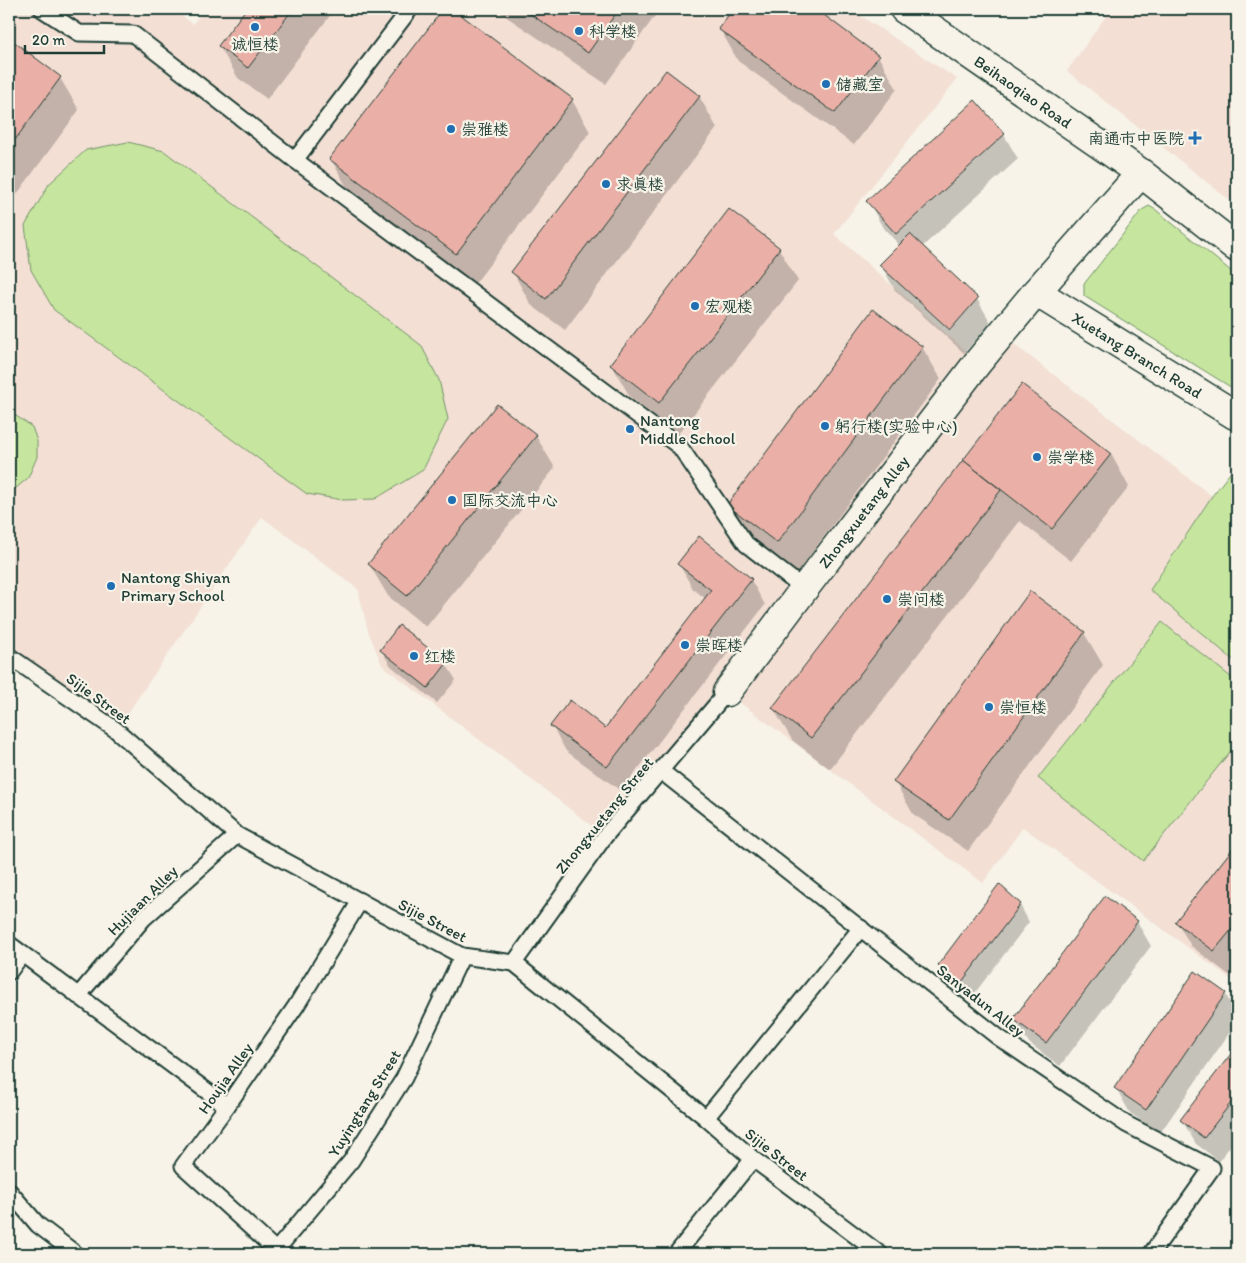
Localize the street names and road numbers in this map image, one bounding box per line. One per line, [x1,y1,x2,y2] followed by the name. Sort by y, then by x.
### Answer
[970,52,1076,132] street label: Beihaoqiao Road
[1068,308,1206,403] street label: Xuetang Branch Road
[815,452,913,572] street label: Zhongxuetang Alley
[63,669,135,728] street label: Sijie Street
[551,753,657,878] street label: Zhongxuetang Street
[103,861,182,939] street label: Hujiaan Alley
[395,894,470,946] street label: Sijie Street
[933,960,1029,1041] street label: Sanyadun Alley
[194,1039,257,1117] street label: Houjia Alley
[324,1046,405,1160] street label: Yuyingtang Street
[741,1124,812,1185] street label: Sijie Street

